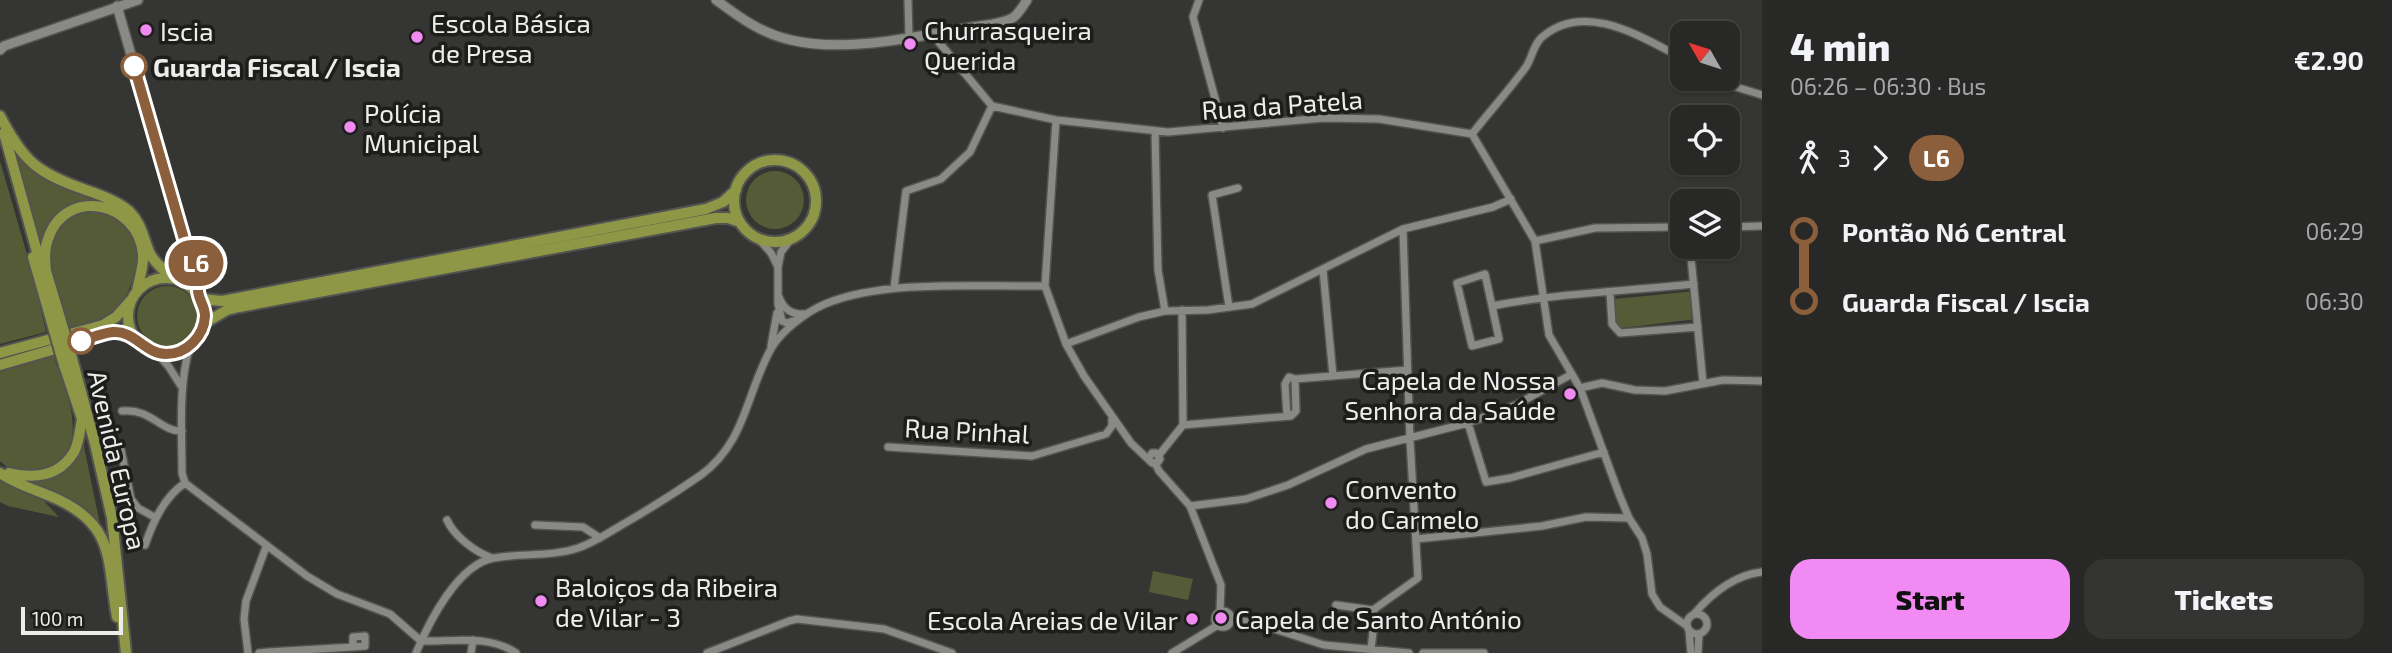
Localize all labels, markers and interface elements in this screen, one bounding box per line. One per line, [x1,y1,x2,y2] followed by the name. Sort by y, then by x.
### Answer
[431,7,591,68] place label: Escola Básica de Presa
[924,14,1092,75] place label: Churrasqueira Querida
[160,15,213,46] place label: Iscia
[1670,21,1740,91] north arrow
[1670,21,1740,259] map controls
[138,22,154,38] marker: Iscia
[1790,23,1891,69] text: 4 min
[409,29,425,45] marker: Escola Básica de Presa
[902,36,918,52] marker: Churrasqueira Querida
[2294,44,2364,75] text: €2.90
[153,51,401,82] place label: Guarda Fiscal / Iscia
[121,53,147,79] marker: Guarda Fiscal / Iscia
[1790,72,1986,100] text: 06:26 – 06:30 · Bus
[1200,83,1364,125] street label: Rua da Patela
[364,97,480,158] place label: Polícia Municipal
[1670,105,1740,175] button: locate
[342,119,358,135] marker: Polícia Municipal
[1790,139,1828,177] icon: walk
[1861,139,1899,177] icon: forward
[1923,143,1950,172] text: L6
[1838,144,1851,172] text: 3
[1670,189,1740,259] button: layers
[1842,216,2066,247] text: Pontão Nó Central
[2305,217,2364,245] text: 06:29
[164,240,228,286] line badge: L6
[182,248,210,277] text: L6
[1842,286,2090,317] text: Guarda Fiscal / Iscia
[2305,287,2364,315] text: 06:30
[68,328,94,354] unlabelled marker
[1344,364,1556,425] place label: Capela de Nossa Senhora da Saúde
[82,367,154,553] street label: Avenida Europa
[1562,386,1578,402] marker: Capela de Nossa Senhora da Saúde
[904,411,1030,449] street label: Rua Pinhal
[1345,473,1479,534] place label: Convento do Carmelo
[1323,495,1339,511] marker: Convento do Carmelo
[1790,559,2070,639] button: Start
[2084,559,2364,639] button: Tickets
[555,571,778,632] place label: Baloiços da Ribeira de Vilar - 3
[533,593,549,609] marker: Baloiços da Ribeira de Vilar - 3
[1235,603,1522,634] place label: Capela de Santo António
[21,604,122,636] scale bar
[927,604,1178,635] place label: Escola Areias de Vilar
[32,607,83,630] text: 100 m
[1213,610,1229,626] marker: Capela de Santo António
[1184,611,1200,627] marker: Escola Areias de Vilar

